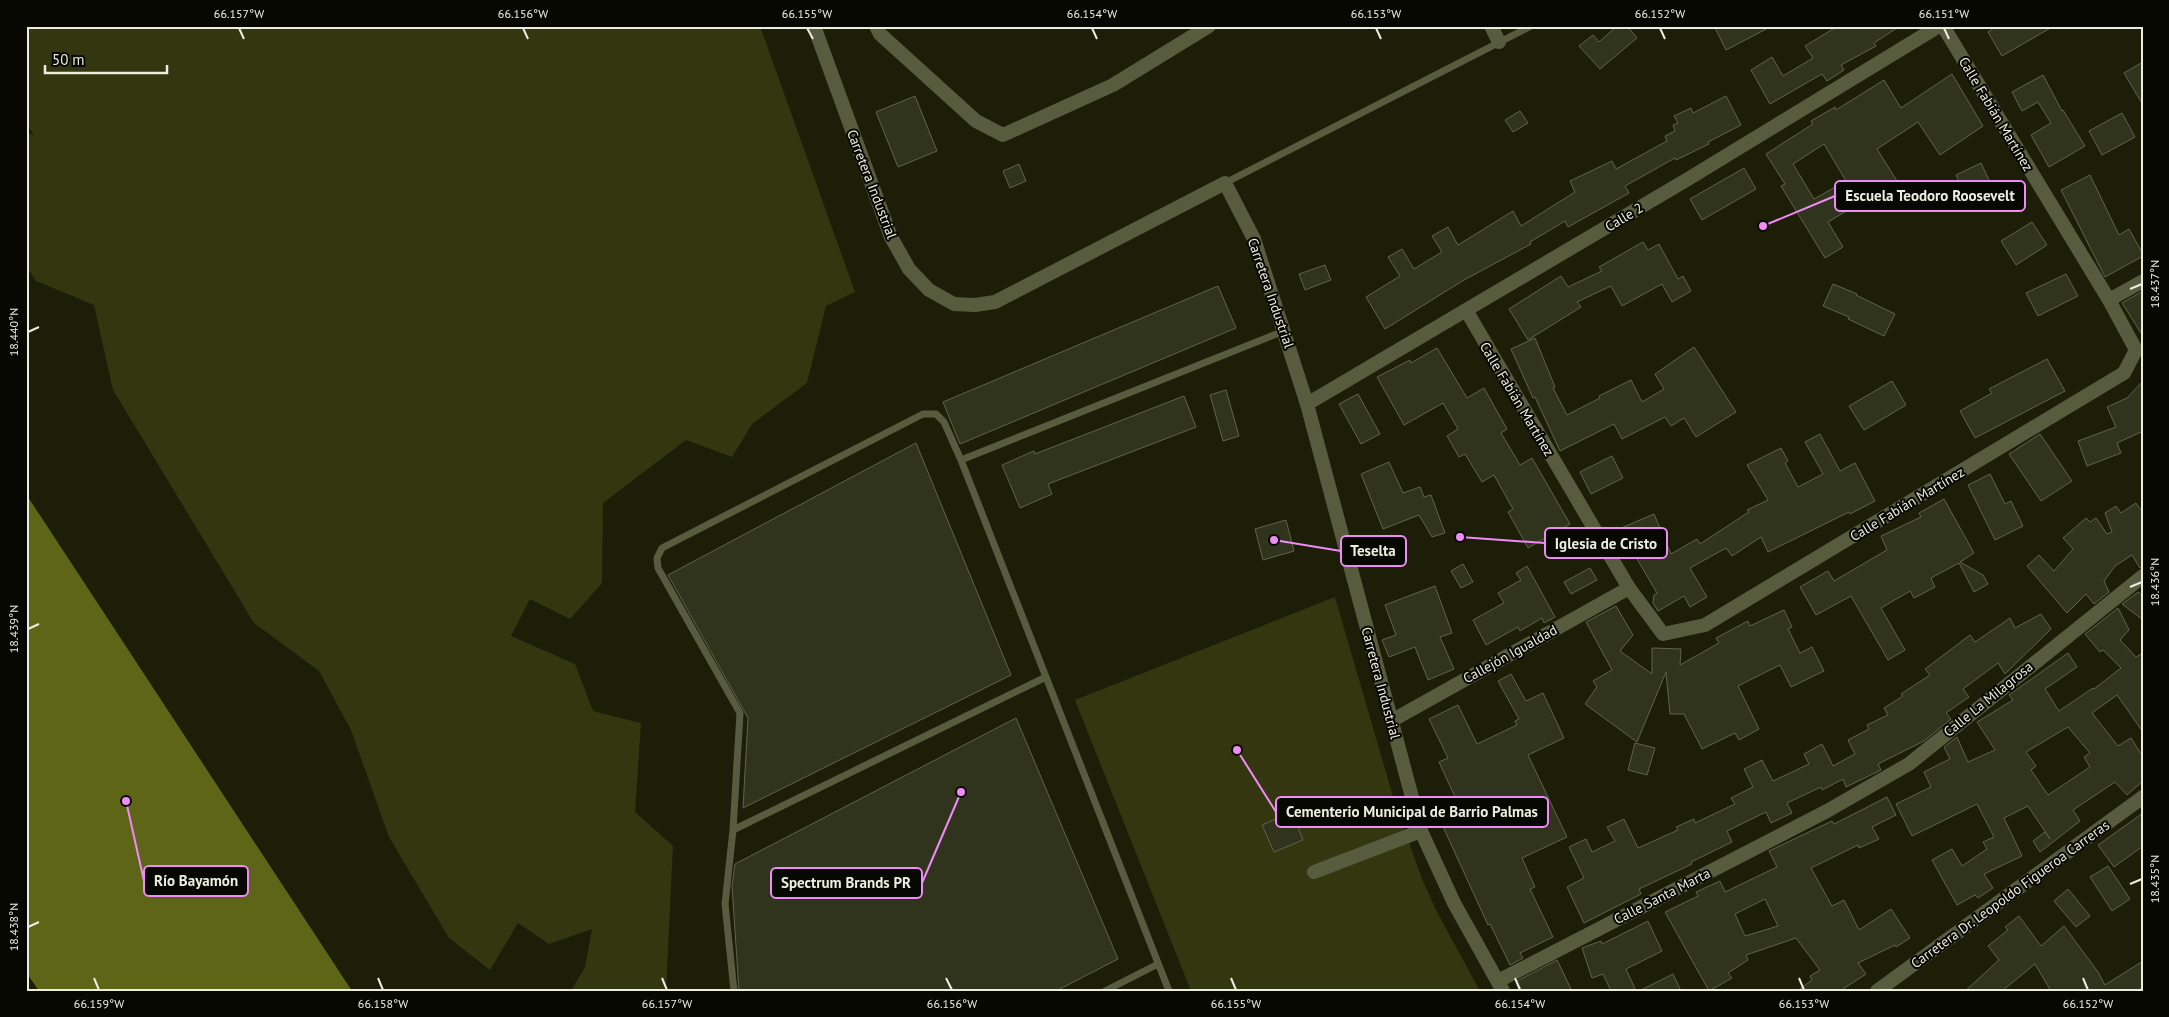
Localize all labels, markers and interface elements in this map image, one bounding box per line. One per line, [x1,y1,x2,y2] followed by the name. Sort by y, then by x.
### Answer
[214,6,264,21] text: 66.157°W
[498,6,548,21] text: 66.156°W
[782,6,832,21] text: 66.155°W
[1067,6,1117,21] text: 66.154°W
[1351,6,1401,21] text: 66.153°W
[1635,6,1685,21] text: 66.152°W
[1919,6,1969,21] text: 66.151°W
[45,42,168,74] scale bar
[52,50,85,69] text: 50 m
[1955,54,2037,174] street label: Calle Fabián Martínez
[843,127,901,241] street label: Carretera Industrial
[1835,181,2025,211] callout: Escuela Teodoro Roosevelt
[1845,186,2015,205] text: Escuela Teodoro Roosevelt
[1602,199,1646,235] street label: Calle 2
[1244,235,1298,351] street label: Carretera Industrial
[2147,260,2162,308] text: 18.437°N
[6,308,21,356] text: 18.440°N
[1476,339,1558,459] street label: Calle Fabián Martínez
[1847,463,1967,545] street label: Calle Fabián Martínez
[1545,528,1667,558] callout: Iglesia de Cristo
[1555,534,1657,553] text: Iglesia de Cristo
[1341,536,1406,566] callout: Teselta
[1350,541,1396,560] text: Teselta
[2147,558,2162,606] text: 18.436°N
[6,605,21,653] text: 18.439°N
[1460,621,1560,687] street label: Callejón Igualdad
[1357,625,1405,741] street label: Carretera Industrial
[1940,657,2036,741] street label: Calle La Milagrosa
[1276,797,1548,827] callout: Cementerio Municipal de Barrio Palmas
[1286,802,1538,821] text: Cementerio Municipal de Barrio Palmas
[1907,816,2113,972] street label: Carretera Dr. Leopoldo Figueroa Carreras
[2147,855,2162,903] text: 18.435°N
[1611,864,1713,928] street label: Calle Santa Marta
[144,866,248,896] callout: Río Bayamón
[771,868,922,898] callout: Spectrum Brands PR
[154,871,238,890] text: Río Bayamón
[781,873,911,892] text: Spectrum Brands PR
[6,903,21,951] text: 18.438°N
[74,996,124,1011] text: 66.159°W
[358,996,408,1011] text: 66.158°W
[642,996,692,1011] text: 66.157°W
[927,996,977,1011] text: 66.156°W
[1211,996,1261,1011] text: 66.155°W
[1495,996,1545,1011] text: 66.154°W
[1779,996,1829,1011] text: 66.153°W
[2063,996,2113,1011] text: 66.152°W

